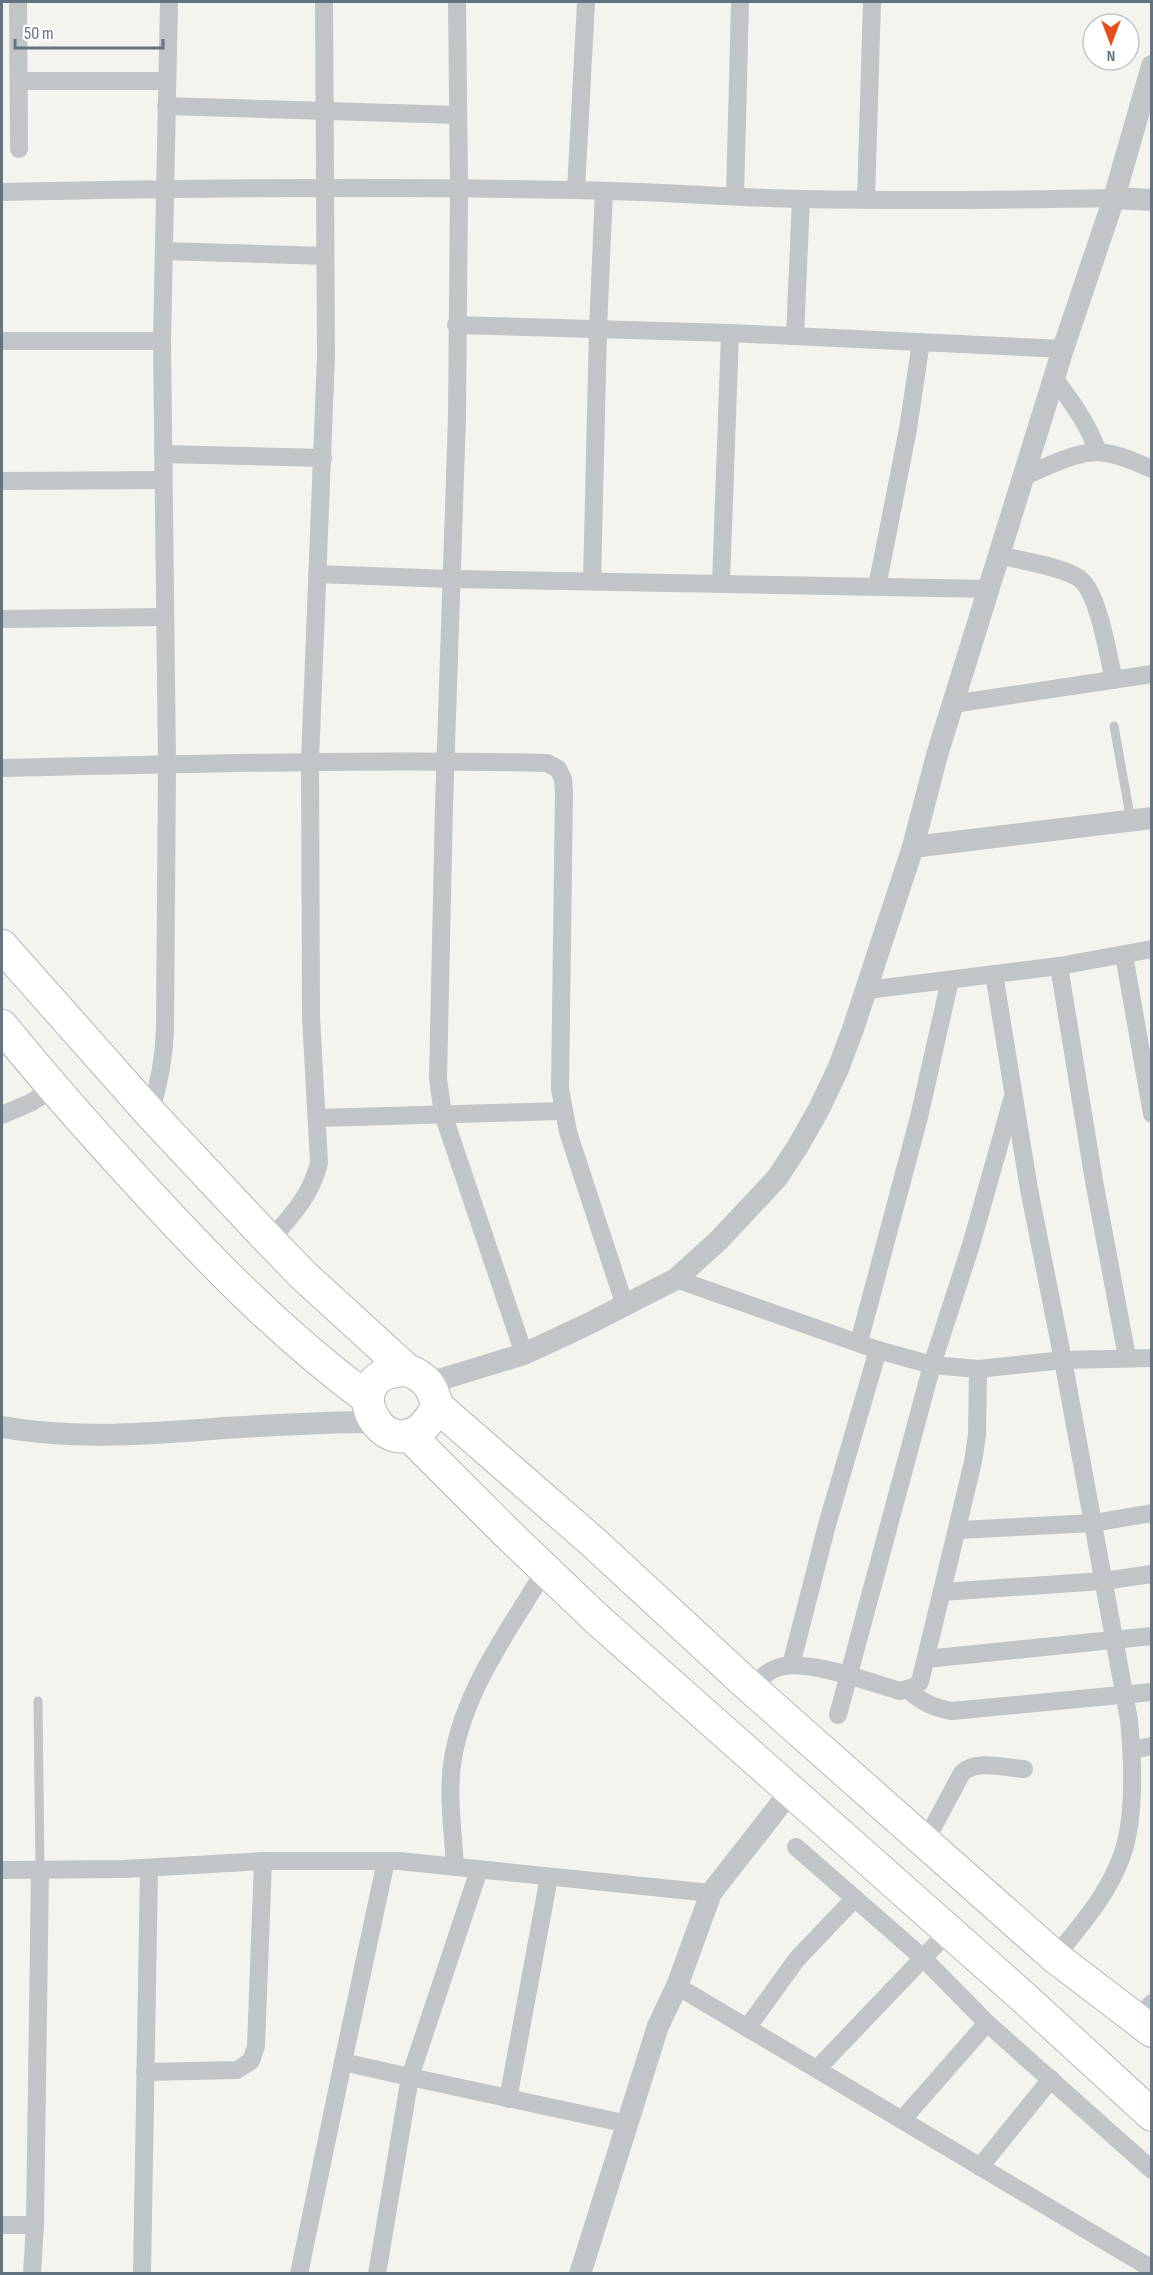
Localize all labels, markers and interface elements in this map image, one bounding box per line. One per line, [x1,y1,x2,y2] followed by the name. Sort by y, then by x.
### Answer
[15,12,164,50] scale bar
[1081,12,1141,72] north arrow
[24,23,54,44] text: 50 m
[1107,46,1115,65] text: N

